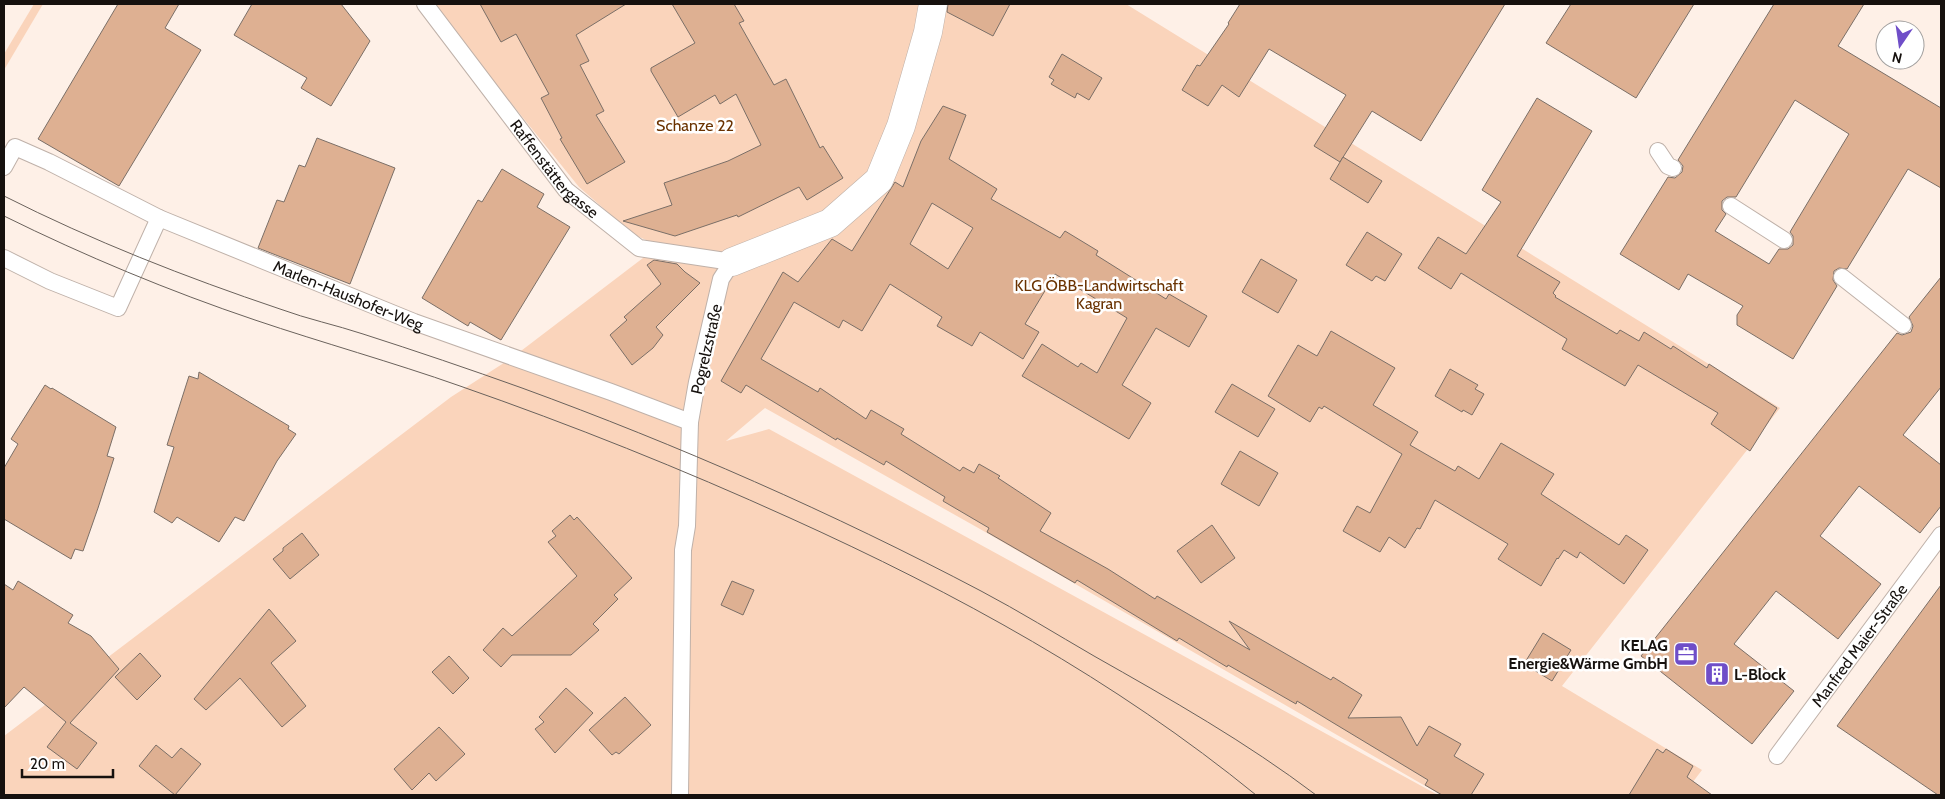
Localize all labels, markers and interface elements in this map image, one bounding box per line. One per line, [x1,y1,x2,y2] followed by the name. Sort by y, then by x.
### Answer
[1875,20,1925,70] north arrow
[1890,48,1904,68] text: N
[506,116,602,222] street label: Raffenstättergasse
[656,116,734,135] park label: Schanze 22
[271,257,427,335] street label: Marlen-Haushofer-Weg
[1014,276,1184,313] park label: KLG ÖBB-Landwirtschaft Kagran
[687,302,726,396] street label: Pogrelzstraße
[1808,580,1911,711] street label: Manfred Maier-Straße
[1508,636,1668,673] place label: KELAG Energie&Wärme GmbH
[1673,641,1699,667] office icon: KELAG Energie&Wärme GmbH
[1704,661,1730,687] building icon: L-Block
[1734,665,1786,684] place label: L-Block
[22,746,114,778] scale bar
[30,755,65,773] text: 20 m

